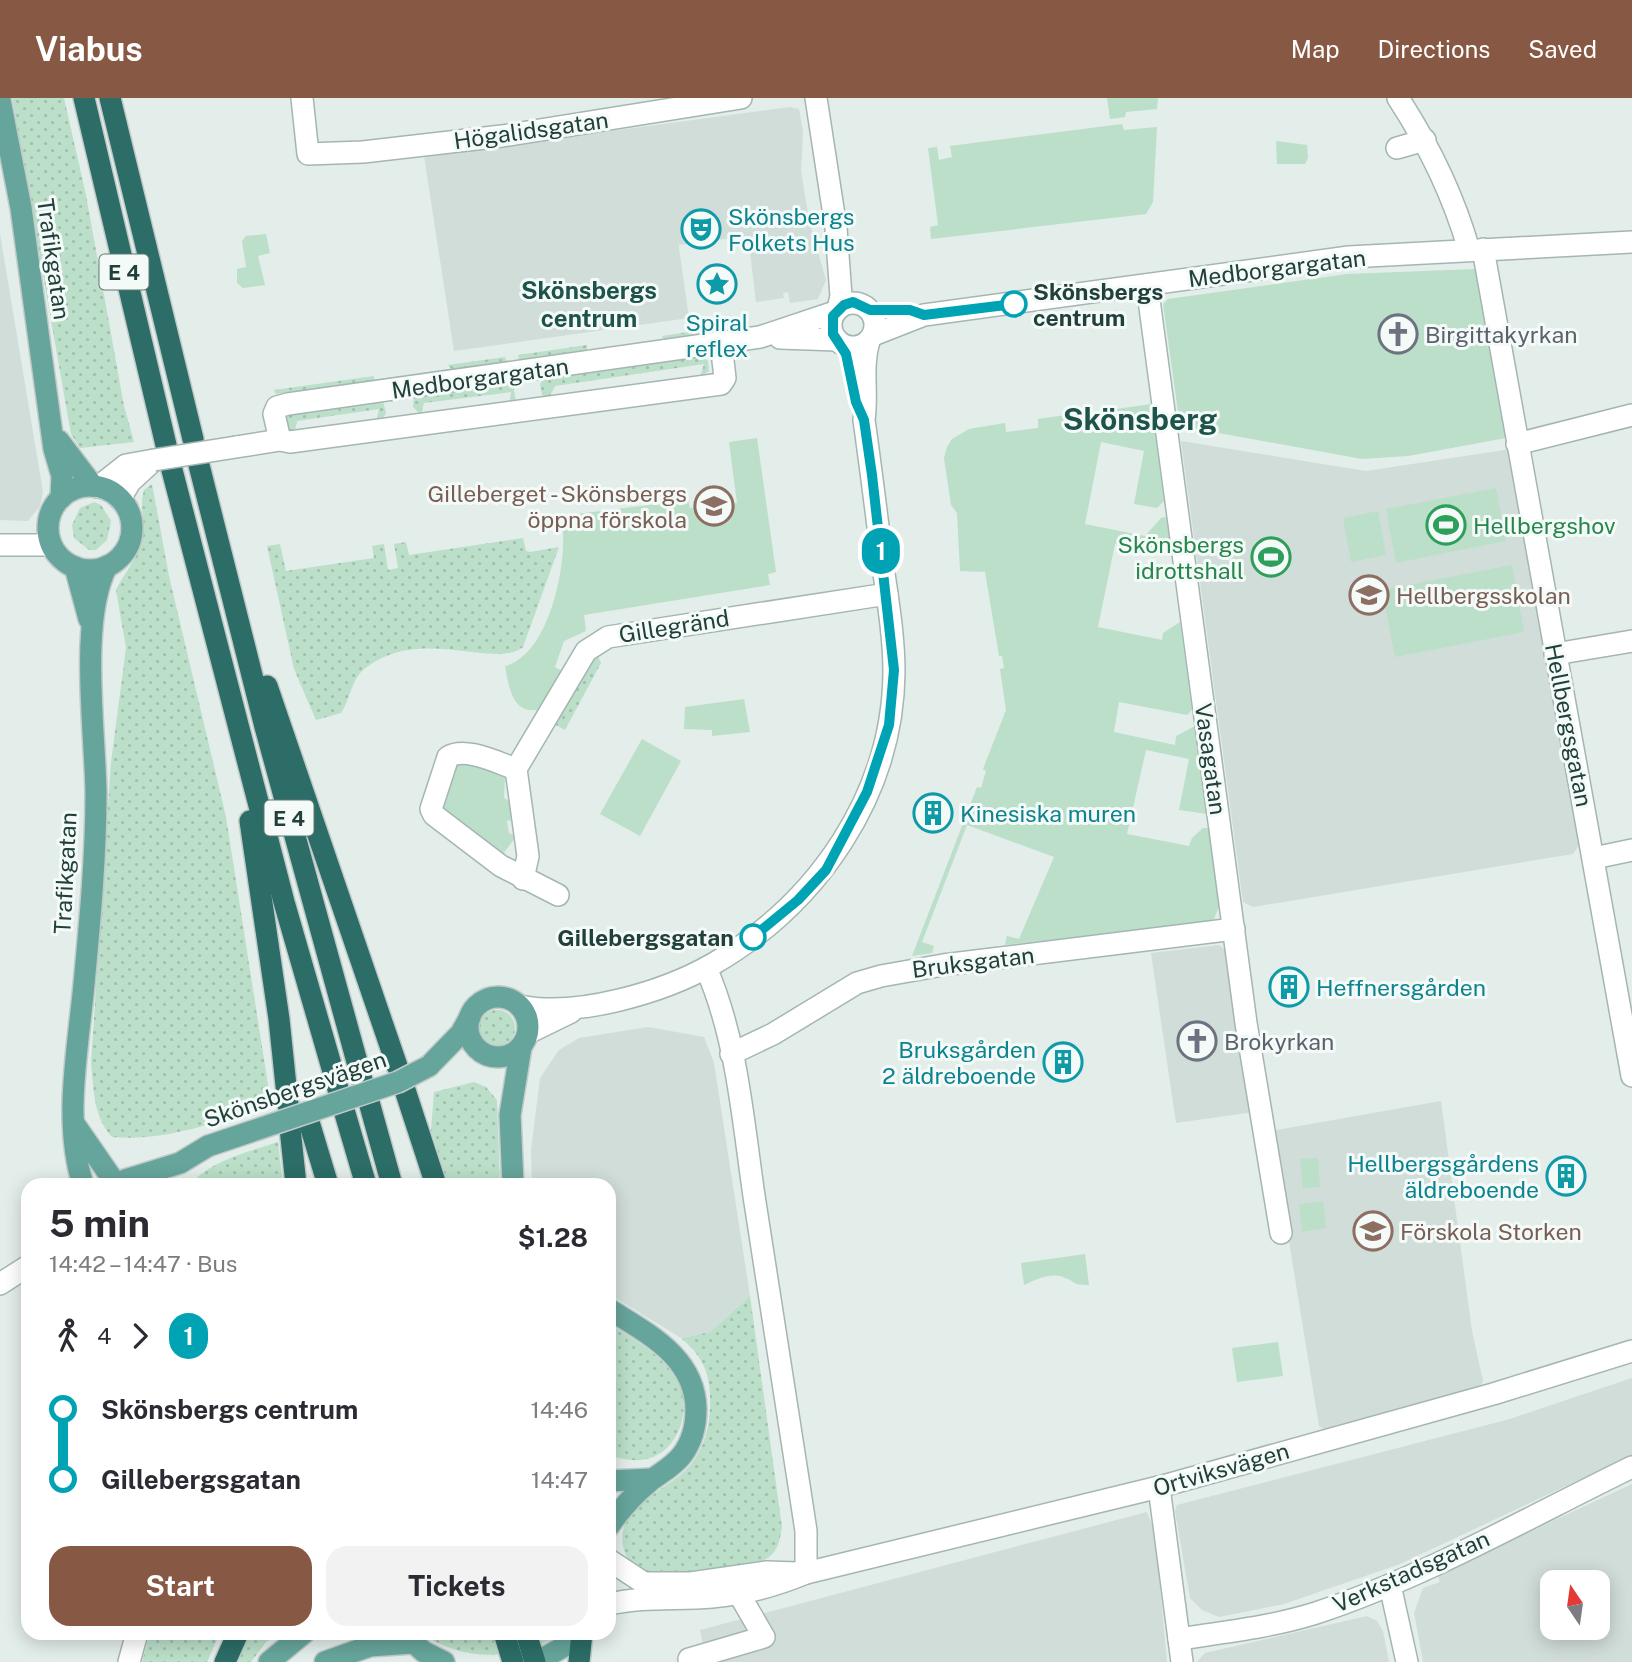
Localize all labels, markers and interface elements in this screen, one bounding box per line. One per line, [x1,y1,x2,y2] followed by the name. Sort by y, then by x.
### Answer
[35,30,143,68] text: Viabus
[1291,35,1340,63] text: Map
[1378,35,1490,63] text: Directions
[1528,35,1597,63] text: Saved
[452,106,610,154] street label: Högalidsgatan
[32,197,76,321] street label: Trafikgatan
[728,203,855,256] place label: Skönsbergs Folkets Hus
[680,208,722,250] theatre icon: Skönsbergs Folkets Hus
[1187,244,1367,292] street label: Medborgargatan
[100,254,148,290] road number: E 4
[696,263,738,305] place icon: Spiral reflex
[521,276,657,332] district label: Skönsbergs centrum
[1033,278,1163,331] place label: Skönsbergs centrum
[1001,291,1027,317] marker: Skönsbergs centrum
[685,309,749,362] place label: Spiral reflex
[1377,313,1419,355] church icon: Birgittakyrkan
[1425,321,1577,348] place label: Birgittakyrkan
[390,352,570,404] street label: Medborgargatan
[1063,401,1217,437] district label: Skönsberg
[428,480,687,533] place label: Gilleberget - Skönsbergs öppna förskola
[693,485,735,527] school or university icon: Gilleberget - Skönsbergs öppna förskola
[1425,504,1467,546] sports icon: Hellbergshov
[1473,512,1616,539] place label: Hellbergshov
[858,528,904,574] line badge: 1
[1118,531,1244,584] place label: Skönsbergs idrottshall
[1250,536,1292,578] sports icon: Skönsbergs idrottshall
[876,537,886,565] text: 1
[1348,574,1390,616] school or university icon: Hellbergsskolan
[1396,582,1571,609] place label: Hellbergsskolan
[617,604,731,648] street label: Gillegränd
[1540,641,1598,809] street label: Hellbergsgatan
[1190,701,1232,817] street label: Vasagatan
[912,792,954,834] building icon: Kinesiska muren
[264,800,314,836] road number: E 4
[960,800,1136,827] place label: Kinesiska muren
[48,811,82,935] street label: Trafikgatan
[557,924,734,951] place label: Gillebergsgatan
[740,924,766,950] marker: Gillebergsgatan
[910,941,1036,983] street label: Bruksgatan
[1268,966,1310,1008] building icon: Heffnersgården
[1316,974,1486,1001] place label: Heffnersgården
[1176,1020,1218,1062] church icon: Brokyrkan
[1224,1028,1334,1055] place label: Brokyrkan
[882,1036,1036,1089] place label: Bruksgården 2 äldreboende
[1042,1041,1084,1083] building icon: Bruksgården 2 äldreboende
[200,1045,390,1133] street label: Skönsbergsvägen
[1347,1150,1539,1203] place label: Hellbergsgårdens äldreboende
[1545,1155,1587,1197] building icon: Hellbergsgårdens äldreboende
[49,1201,150,1246] text: 5 min
[1352,1210,1394,1252] school or university icon: Förskola Storken
[1400,1218,1582,1245] place label: Förskola Storken
[518,1222,588,1253] text: $1.28
[49,1250,237,1277] text: 14:42 – 14:47 · Bus
[49,1317,87,1355] icon: walk
[121,1317,159,1355] icon: forward
[97,1322,111,1349] text: 4
[183,1322,194,1350] text: 1
[101,1394,358,1425] text: Skönsbergs centrum
[530,1396,588,1423] text: 14:46
[1150,1437,1292,1501] street label: Ortviksvägen
[101,1464,301,1495] text: Gillebergsgatan
[531,1466,588,1493] text: 14:47
[1329,1524,1493,1618] street label: Verkstadsgatan
[49,1546,312,1626] button: Start
[326,1546,588,1626] button: Tickets
[1540,1570,1610,1640] north arrow
[1540,1570,1610,1640] map controls

